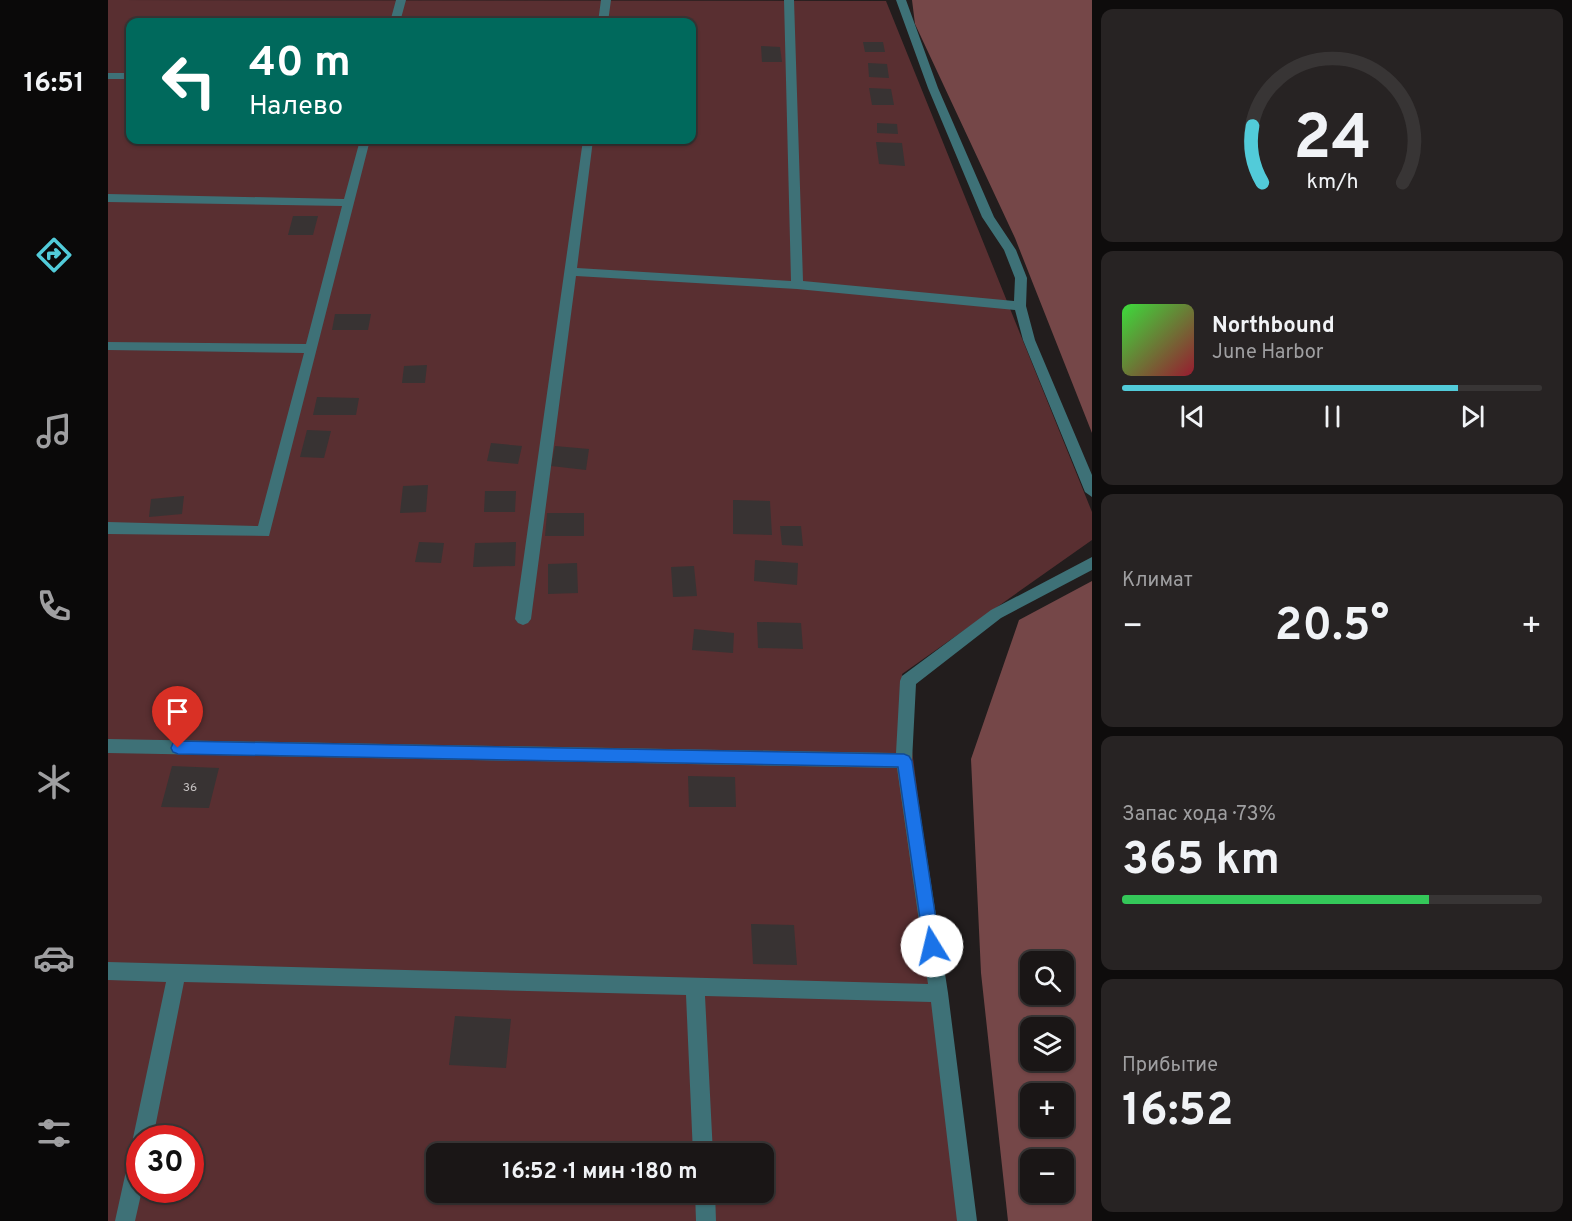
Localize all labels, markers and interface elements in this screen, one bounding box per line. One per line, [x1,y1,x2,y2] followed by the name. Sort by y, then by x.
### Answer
[249,38,351,91] text: 40 m
[150,42,228,120] icon: left
[23,67,85,101] text: 16:51
[249,90,343,124] text: Налево
[1293,102,1371,181] text: 24
[1306,169,1358,196] text: km/h
[33,234,75,276] icon: directions
[1212,313,1335,340] text: Northbound
[1212,340,1324,366] text: June Harbor
[1176,400,1209,433] icon: previous
[1316,400,1349,433] icon: pause
[1456,400,1489,433] icon: next
[33,410,75,452] icon: music
[1122,568,1193,594] text: Климат
[33,585,75,627] icon: phone
[1275,599,1389,656] text: 20.5°
[1122,607,1143,649] text: −
[1521,607,1542,649] text: +
[152,686,203,748] pin
[161,695,194,728] icon: arrive
[33,761,75,803] icon: climate
[183,780,197,796] house number: 36
[1122,802,1276,828] text: Запас хода · 73%
[1122,833,1280,890] text: 365 km
[900,914,964,978] position arrow
[33,937,75,979] icon: car
[1020,951,1074,1203] map controls
[1020,951,1074,1005] button: search
[1020,1017,1074,1071] button: layers
[1122,1053,1218,1079] text: Прибытие
[1020,1083,1074,1137] button: +
[1122,1084,1234,1141] text: 16:52
[33,1112,75,1154] icon: filters
[126,1125,204,1203] speed limit sign: 30
[1020,1149,1074,1203] button: −
[502,1159,698,1186] text: 16:52 · 1 мин · 180 m

